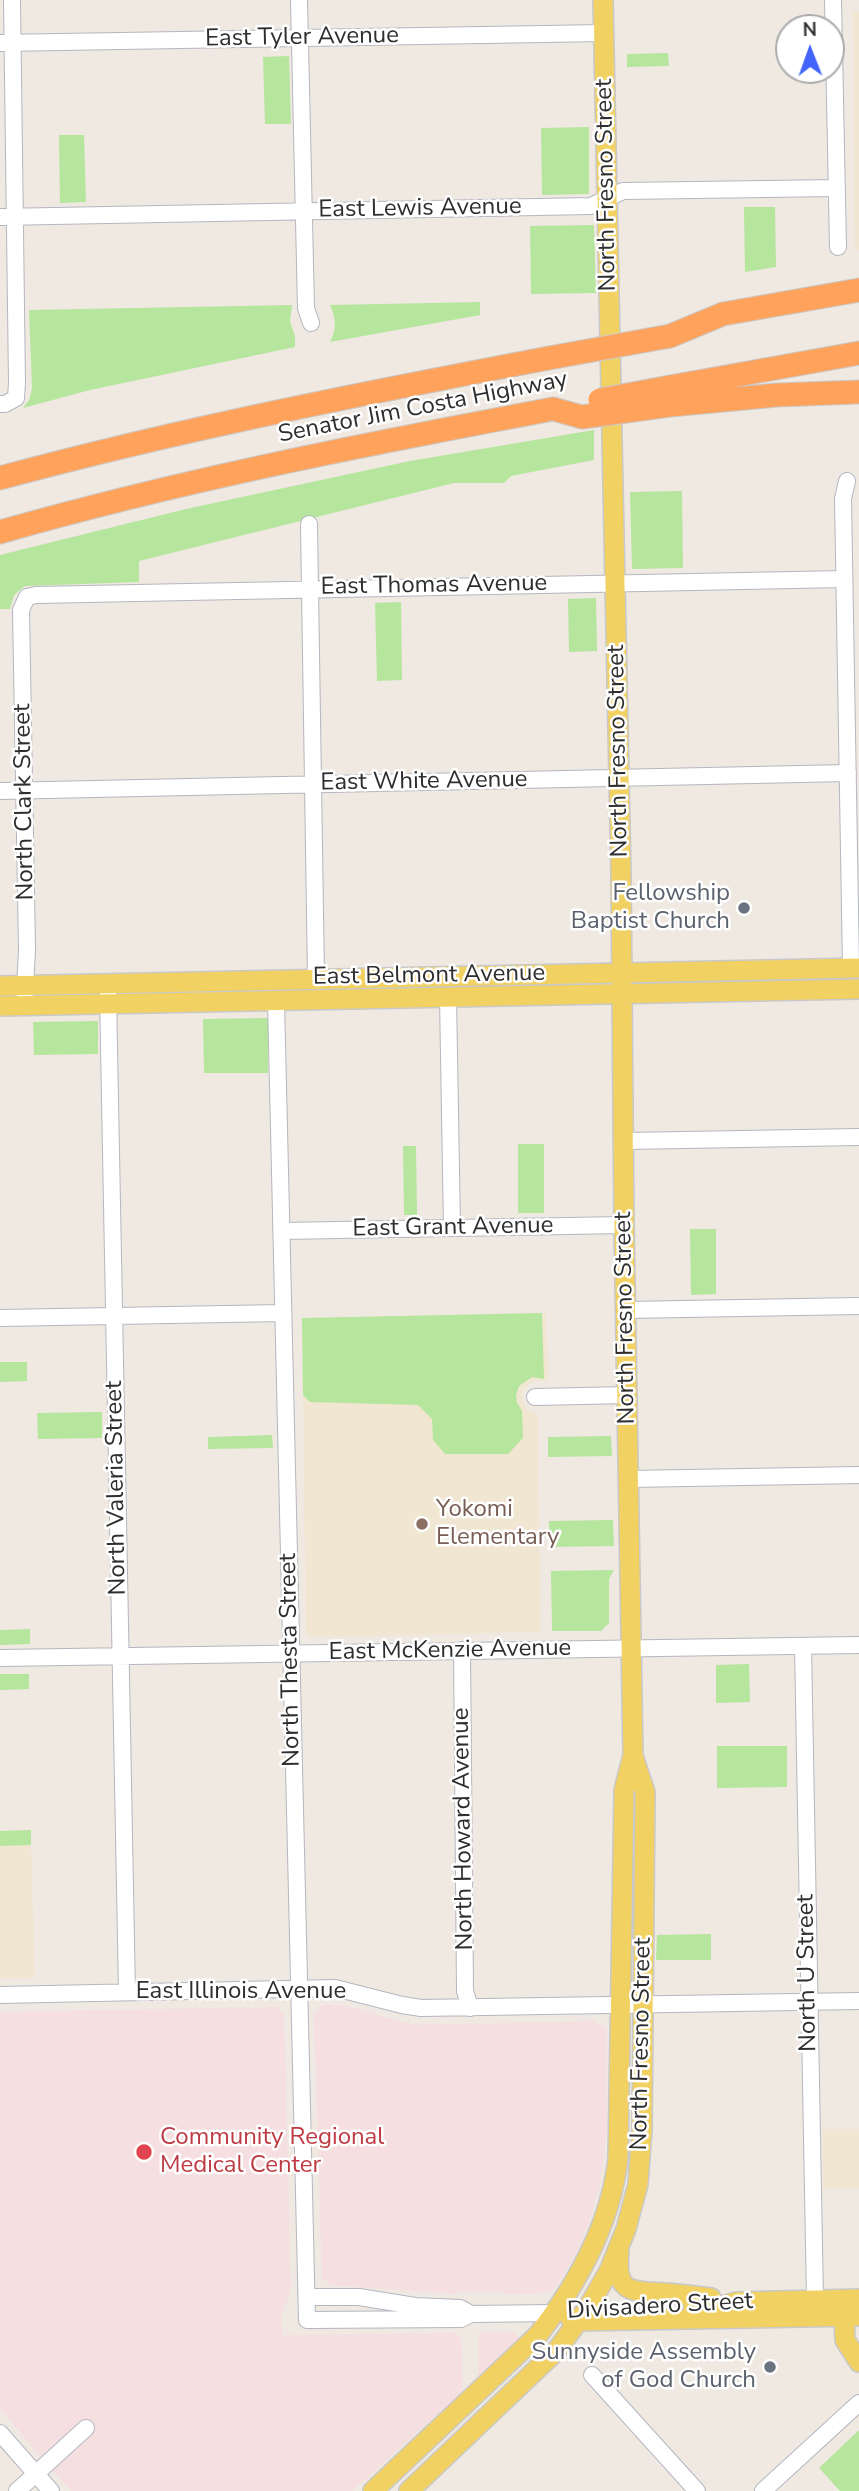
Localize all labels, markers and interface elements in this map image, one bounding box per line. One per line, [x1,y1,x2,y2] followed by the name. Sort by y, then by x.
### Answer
[775,14,845,84] north arrow
[802,17,817,43] text: N
[205,22,399,54] street label: East Tyler Avenue
[591,78,623,292] street label: North Fresno Street
[318,193,522,225] street label: East Lewis Avenue
[276,366,570,450] street label: Senator Jim Costa Highway
[320,570,548,602] street label: East Thomas Avenue
[603,644,635,858] street label: North Fresno Street
[9,703,41,901] street label: North Clark Street
[320,766,528,798] street label: East White Avenue
[571,880,730,936] place label: Fellowship Baptist Church
[736,900,752,916] marker: Fellowship Baptist Church
[313,960,545,992] street label: East Belmont Avenue
[610,1211,642,1425] street label: North Fresno Street
[352,1212,554,1244] street label: East Grant Avenue
[101,1380,133,1596] street label: North Valeria Street
[436,1496,559,1552] place label: Yokomi Elementary
[414,1516,430,1532] marker: Yokomi Elementary
[275,1553,307,1767] street label: North Thesta Street
[328,1634,572,1668] street label: East McKenzie Avenue
[447,1707,481,1951] street label: North Howard Avenue
[792,1894,824,2052] street label: North U Street
[626,1937,658,2151] street label: North Fresno Street
[136,1978,346,2006] street label: East Illinois Avenue
[160,2124,384,2180] place label: Community Regional Medical Center
[134,2142,154,2162] marker: Community Regional Medical Center
[566,2288,754,2326] street label: Divisadero Street
[532,2339,756,2395] place label: Sunnyside Assembly of God Church
[762,2359,778,2375] marker: Sunnyside Assembly of God Church

